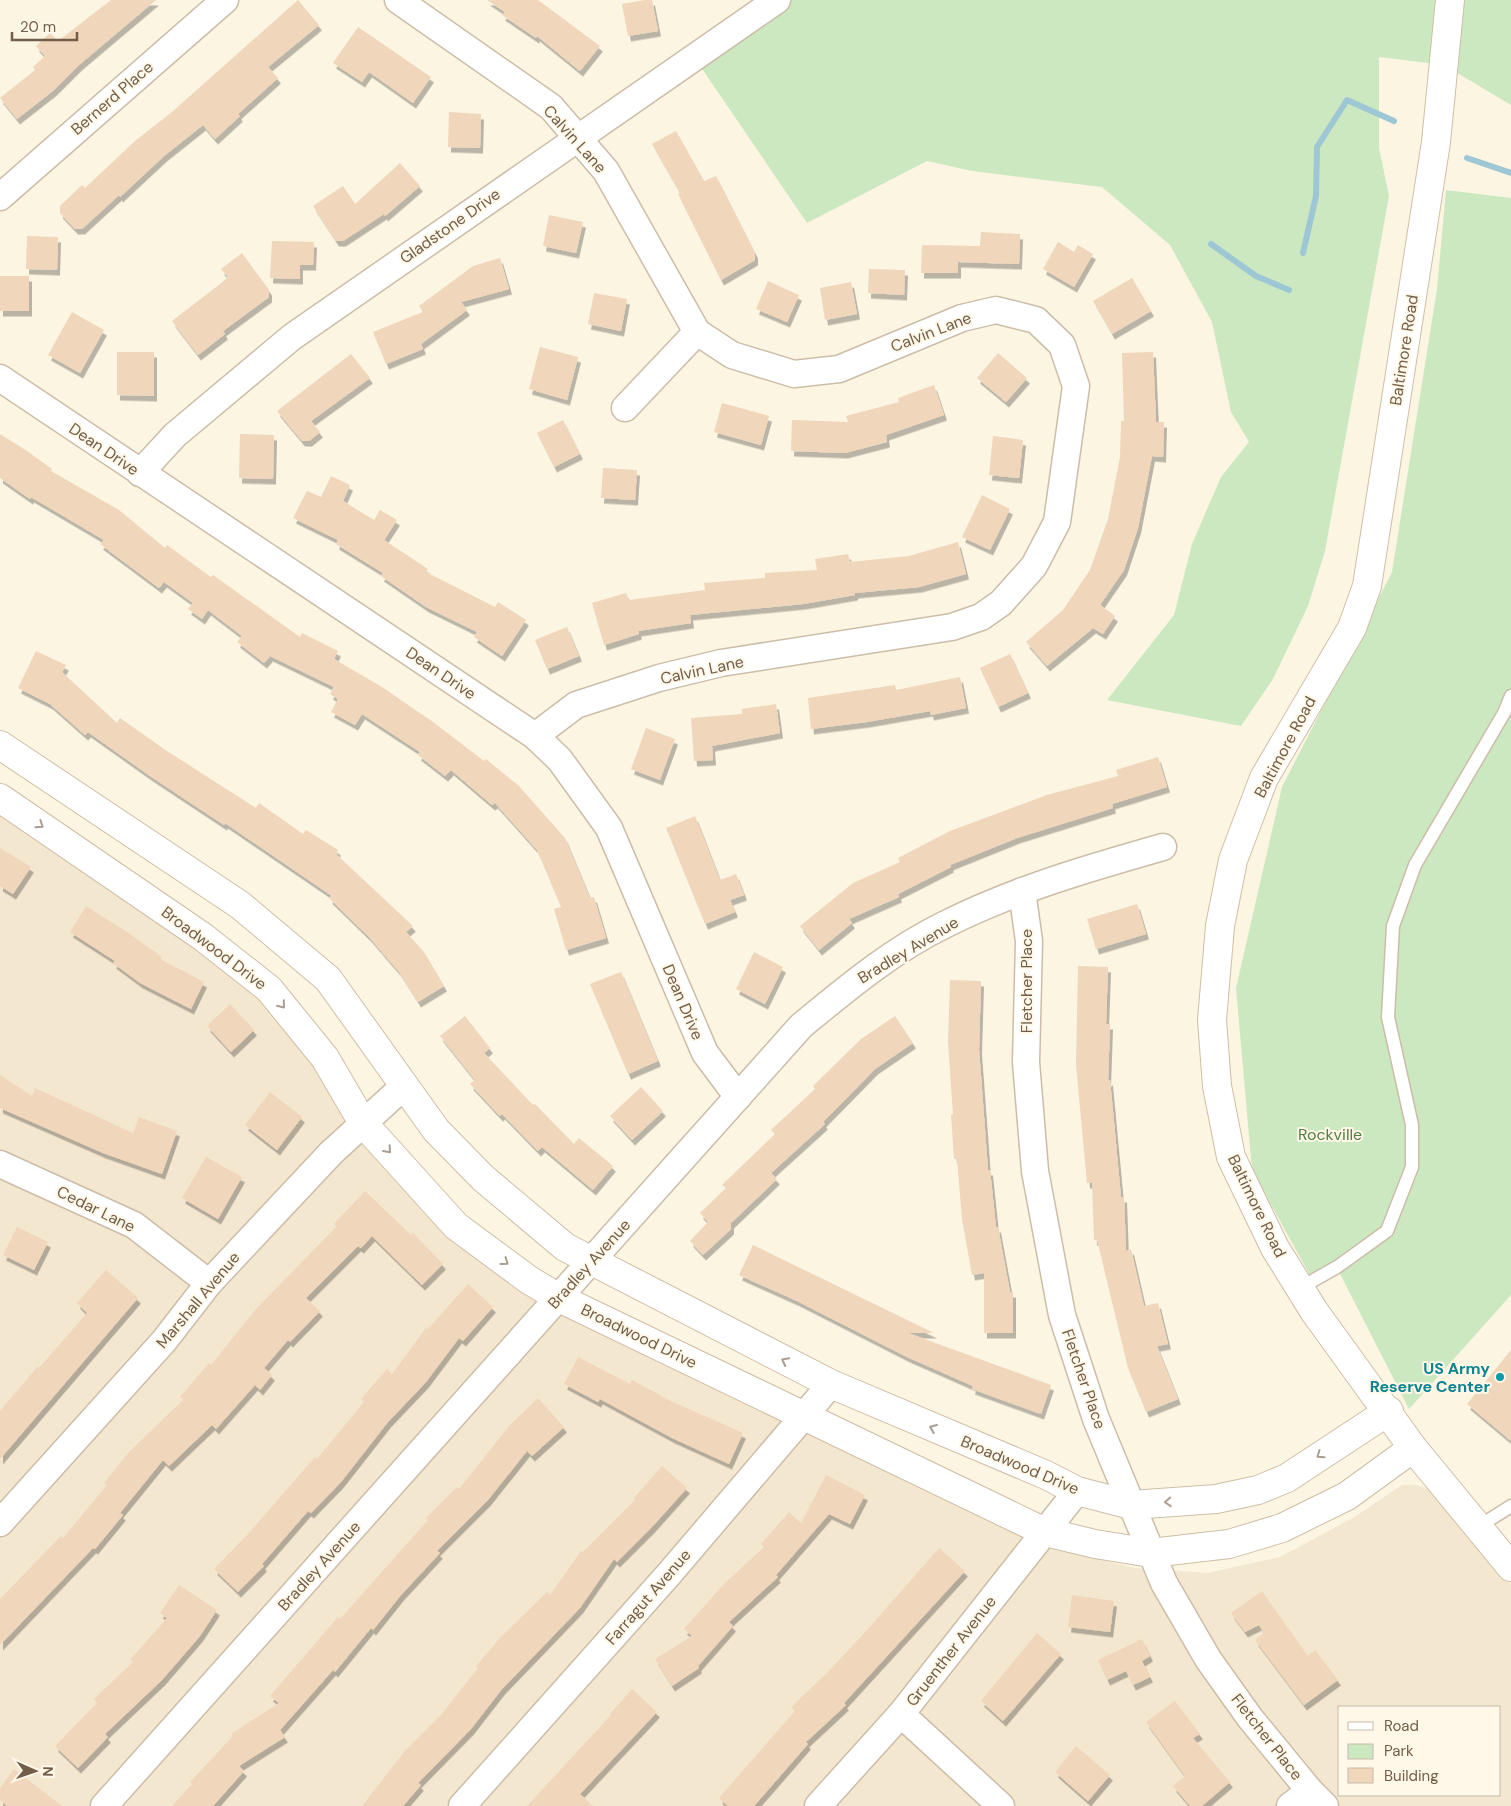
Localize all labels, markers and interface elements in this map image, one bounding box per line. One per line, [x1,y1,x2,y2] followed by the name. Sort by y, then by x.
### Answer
[12,10,78,42] scale bar
[20,17,56,37] text: 20 m
[66,56,158,140] street label: Bernerd Place
[539,100,611,178] street label: Calvin Lane
[396,184,504,268] street label: Gladstone Drive
[1385,293,1423,407] street label: Baltimore Road
[888,307,974,357] street label: Calvin Lane
[65,418,143,480] street label: Dean Drive
[402,642,480,704] street label: Dean Drive
[658,651,746,689] street label: Calvin Lane
[1249,693,1321,801] street label: Baltimore Road
[34,819,44,828] one-way arrow
[157,902,271,994] street label: Broadwood Drive
[854,912,962,988] street label: Bradley Avenue
[1016,929,1037,1033] street label: Fletcher Place
[658,961,708,1043] street label: Dean Drive
[277,999,285,1008] one-way arrow
[1298,1124,1362,1145] park label: Rockville
[382,1145,391,1154] one-way arrow
[1223,1151,1291,1261] street label: Baltimore Road
[53,1181,139,1237] street label: Cedar Lane
[543,1215,635,1313] street label: Bradley Avenue
[151,1247,245,1353] street label: Marshall Avenue
[499,1256,509,1265] one-way arrow
[578,1299,700,1373] street label: Broadwood Drive
[1057,1326,1111,1432] street label: Fletcher Place
[782,1357,791,1367] one-way arrow
[1370,1358,1490,1397] place label: US Army Reserve Center
[1494,1371,1506,1383] marker: US Army Reserve Center
[929,1423,938,1434] one-way arrow
[958,1431,1082,1499] street label: Broadwood Drive
[1316,1449,1326,1458] one-way arrow
[1164,1497,1172,1508] one-way arrow
[273,1517,365,1615] street label: Bradley Avenue
[601,1545,695,1649] street label: Farragut Avenue
[901,1592,1001,1710] street label: Gruenther Avenue
[1227,1689,1307,1785] street label: Fletcher Place
[1338,1706,1501,1796] legend
[1384,1716,1419,1736] text: Road
[1384,1741,1414,1761] text: Park
[10,1746,60,1796] north arrow
[39,1766,57,1777] text: N
[1384,1766,1439,1786] text: Building

